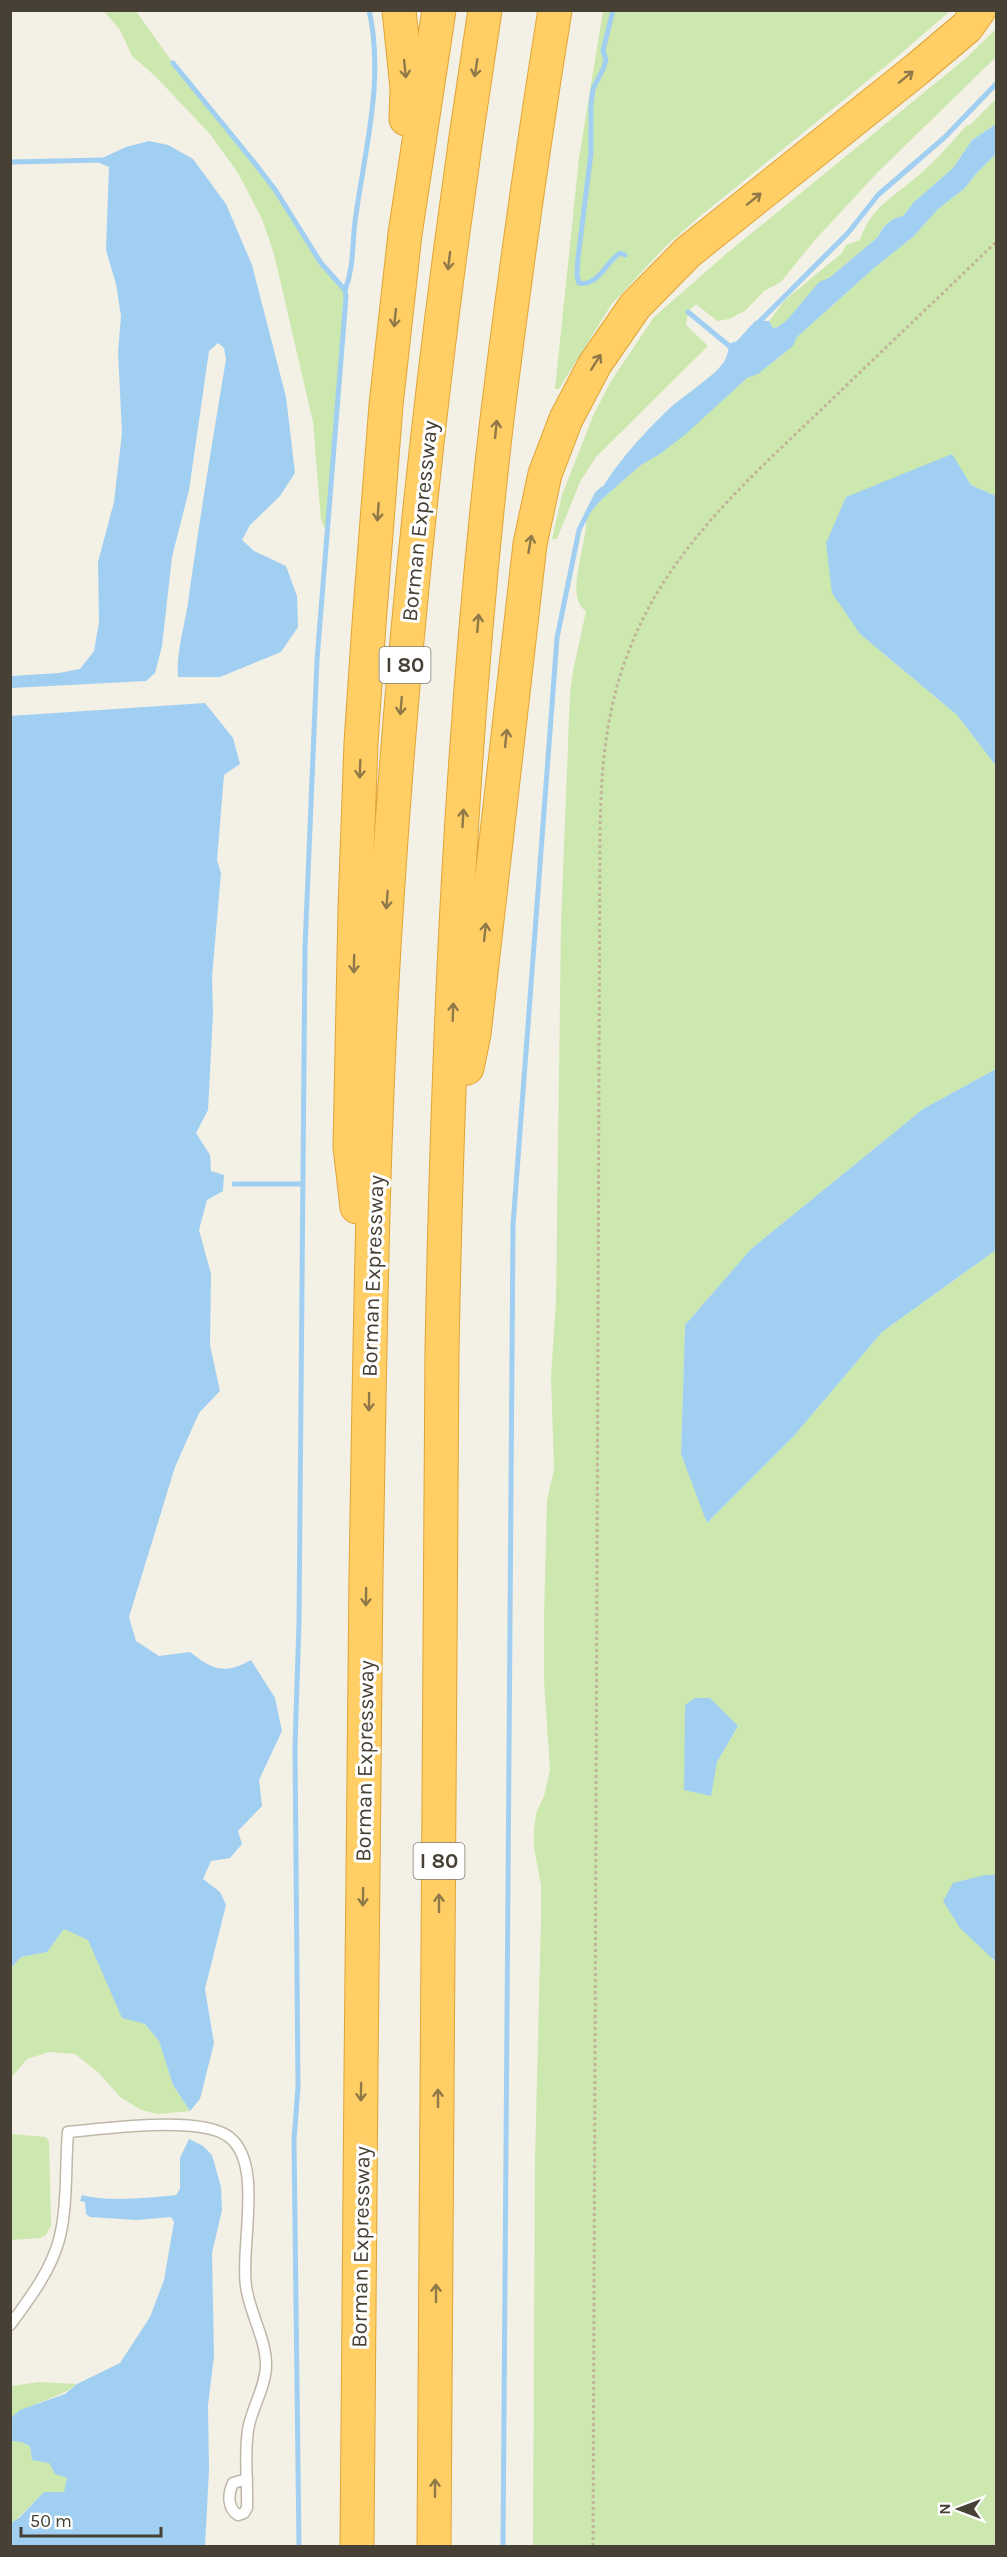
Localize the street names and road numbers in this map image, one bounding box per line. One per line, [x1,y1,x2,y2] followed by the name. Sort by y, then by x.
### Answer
[397,419,443,623] street label: Borman Expressway
[380,647,430,683] road number: I 80
[356,1175,390,1377] street label: Borman Expressway
[350,1660,380,1862] street label: Borman Expressway
[414,1843,464,1879] road number: I 80
[346,2146,376,2348] street label: Borman Expressway

